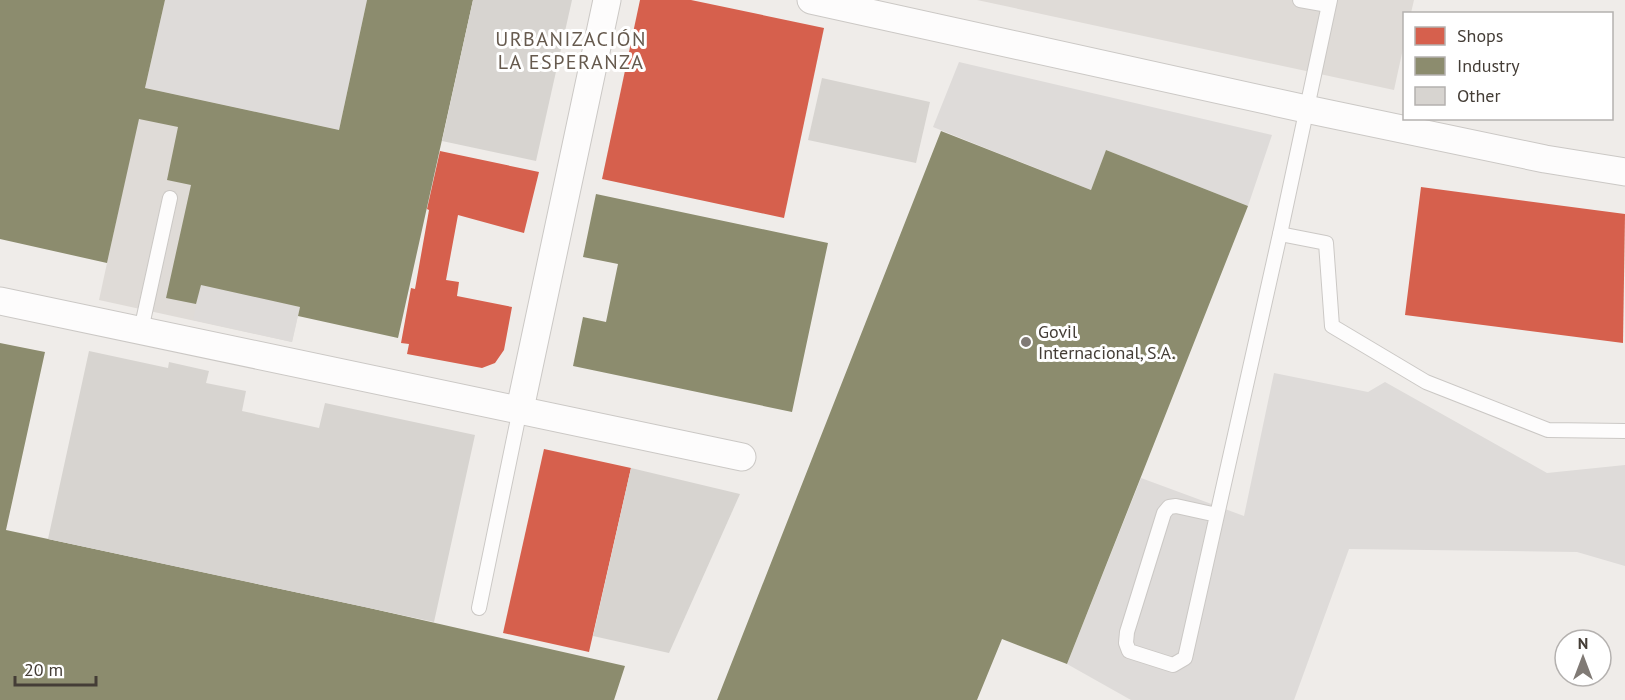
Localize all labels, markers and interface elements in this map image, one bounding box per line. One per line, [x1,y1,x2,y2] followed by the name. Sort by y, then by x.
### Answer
[1403,12,1613,120] legend
[1457,24,1503,47] text: Shops
[495,26,647,75] district label: URBANIZACIÓN LA ESPERANZA
[1457,54,1520,77] text: Industry
[1457,84,1501,107] text: Other
[1038,320,1175,364] place label: Govil Internacional, S.A.
[1019,335,1033,349] marker: Govil Internacional, S.A.
[1553,628,1613,688] north arrow
[1578,633,1588,653] text: N
[15,649,96,687] scale bar
[24,658,63,681] text: 20 m

